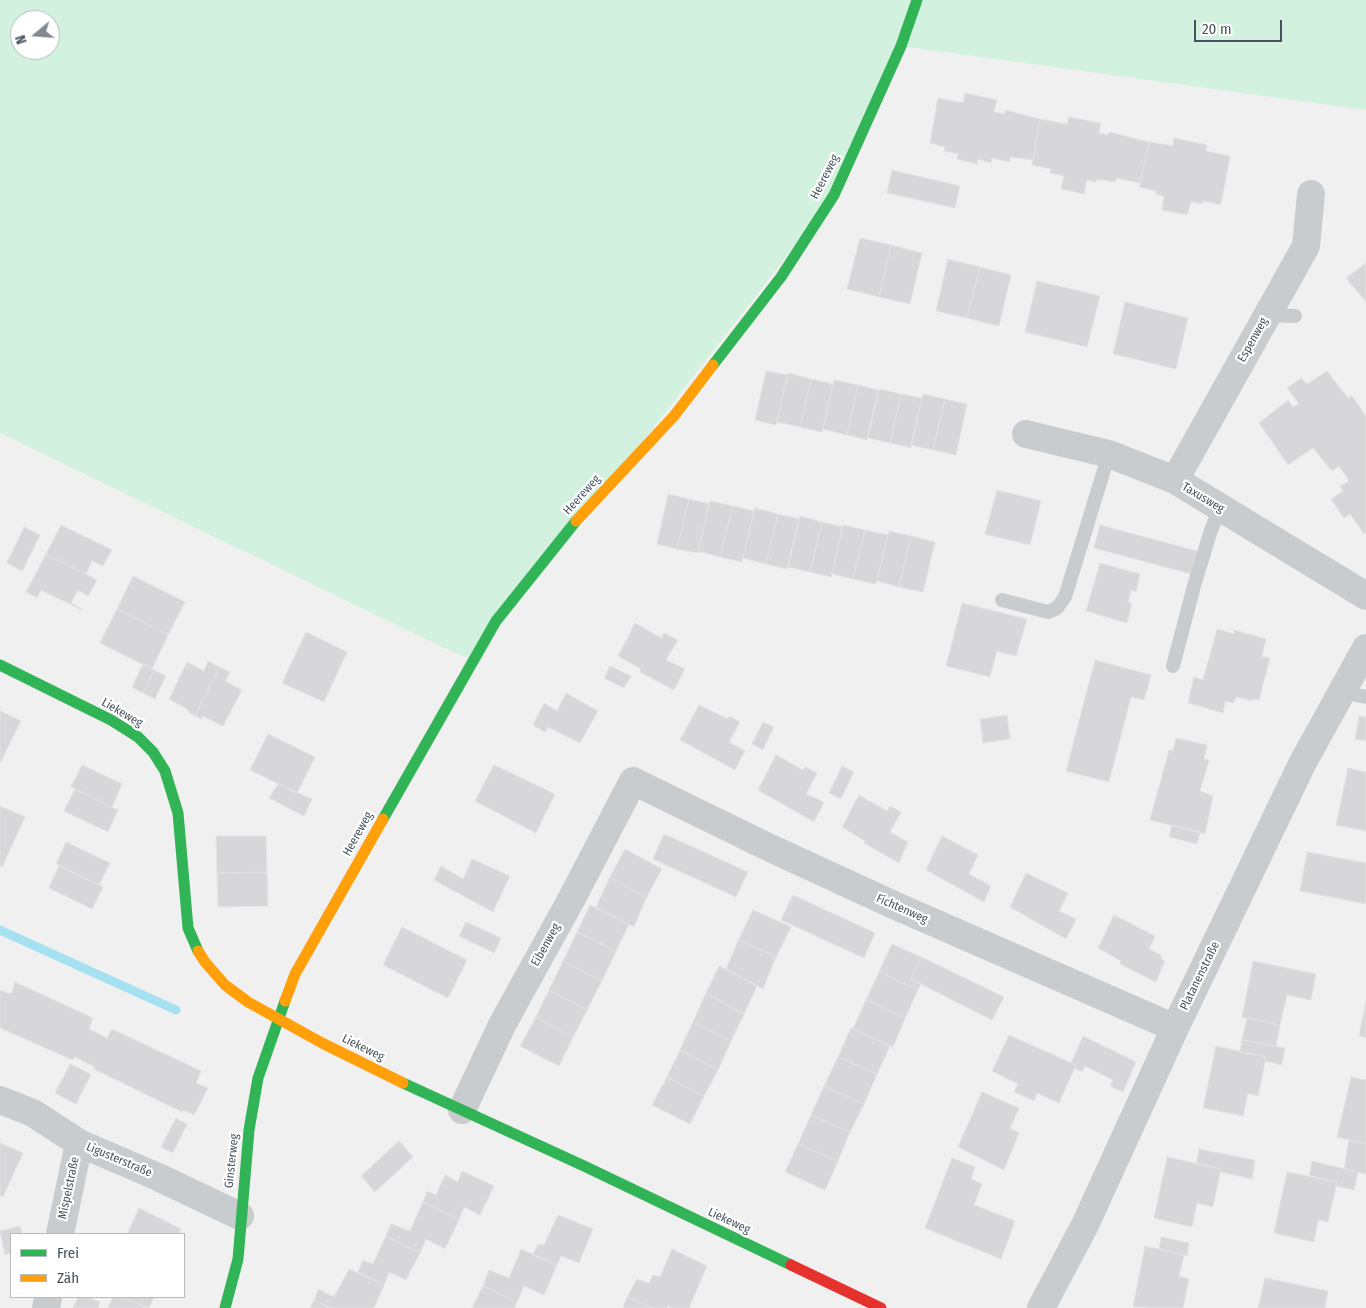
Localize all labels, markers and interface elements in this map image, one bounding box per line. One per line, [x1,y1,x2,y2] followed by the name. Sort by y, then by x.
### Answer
[10,10,60,60] north arrow
[1196,10,1284,42] scale bar
[1202,20,1232,38] text: 20 m
[12,33,31,46] text: N
[808,152,842,202] street label: Heereweg
[1235,315,1271,365] street label: Espenweg
[560,472,604,518] street label: Heereweg
[1179,480,1227,516] street label: Taxusweg
[99,695,145,731] street label: Liekeweg
[340,809,376,859] street label: Heereweg
[874,891,930,927] street label: Fichtenweg
[528,921,564,969] street label: Eibenweg
[1177,939,1223,1013] street label: Platanenstraße
[340,1032,386,1064] street label: Liekeweg
[222,1133,242,1189] street label: Ginsterweg
[84,1140,154,1180] street label: Ligusterstraße
[55,1156,83,1220] street label: Mispelstraße
[706,1205,752,1237] street label: Liekeweg
[10,1233,185,1298] legend
[57,1244,79,1262] text: Frei
[57,1269,79,1287] text: Zäh

